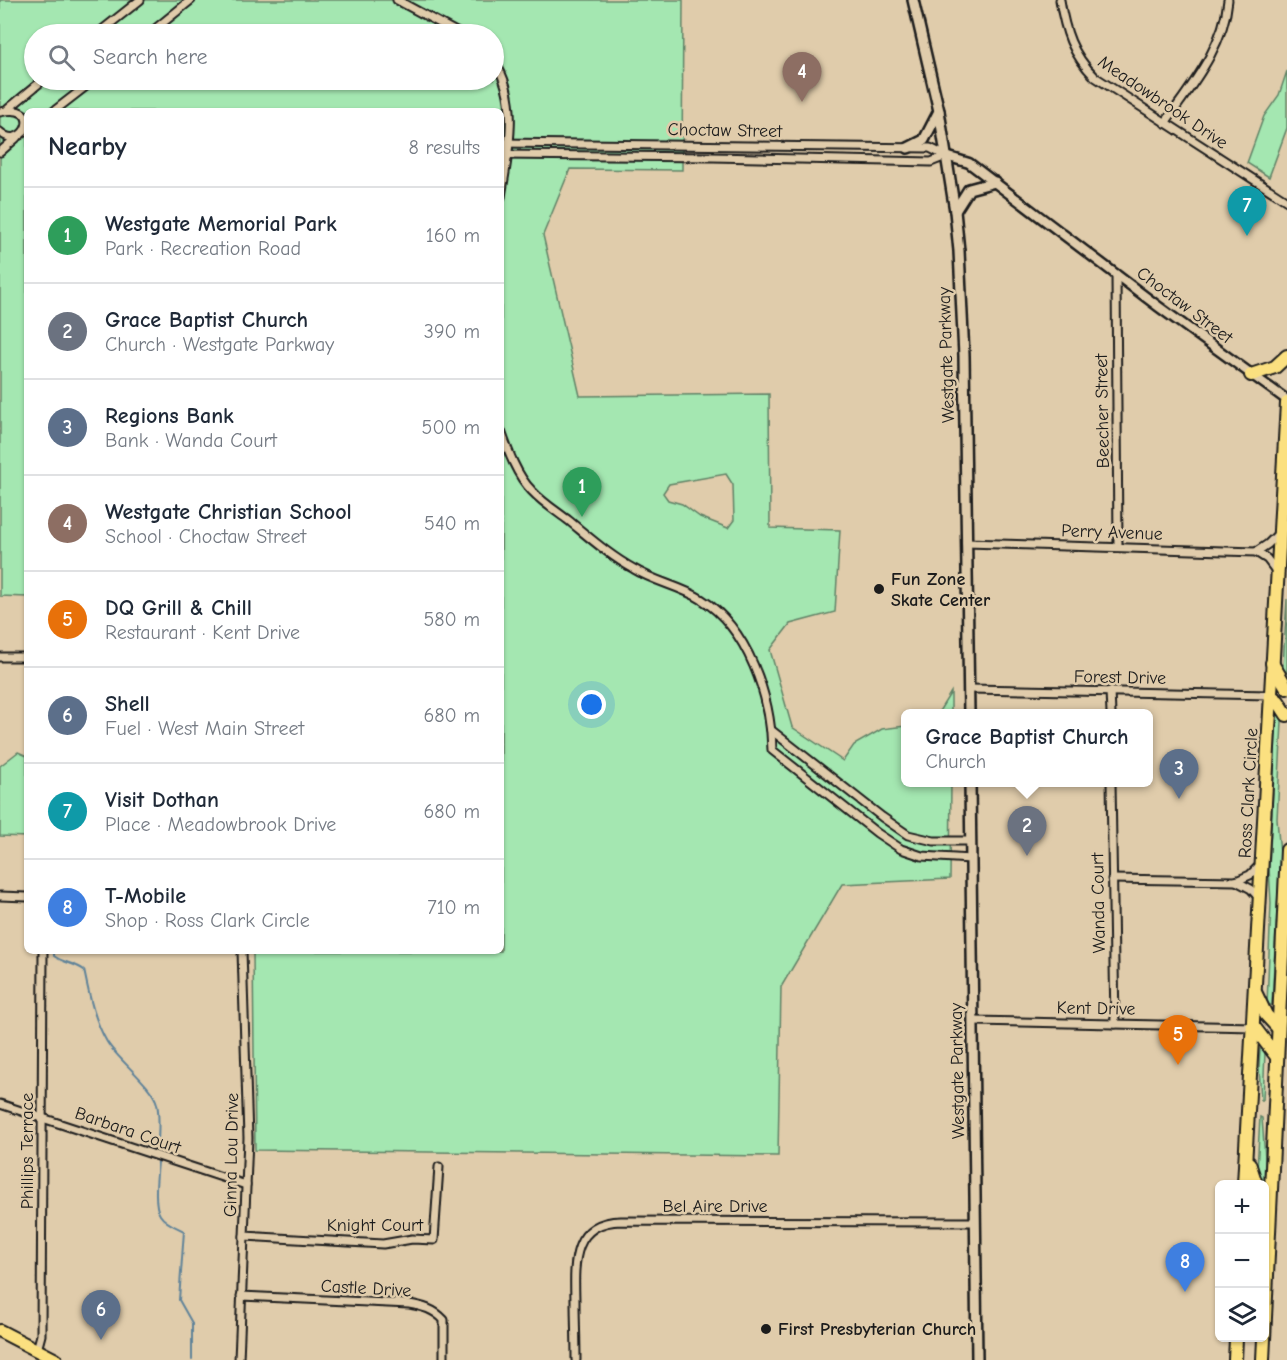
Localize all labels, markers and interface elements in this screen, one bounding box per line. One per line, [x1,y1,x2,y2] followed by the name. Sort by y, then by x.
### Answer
[24,24,504,90] search box
[45,41,78,74] icon: search
[93,44,208,70] text: Search here
[1094,51,1232,154] street label: Meadowbrook Drive
[782,52,822,102] pin: 4
[667,119,783,142] street label: Choctaw Street
[48,132,127,162] text: Nearby
[408,136,480,159] text: 8 results
[1228,186,1266,236] pin: 7
[105,211,337,237] text: Westgate Memorial Park
[64,224,71,247] text: 1
[426,224,480,247] text: 160 m
[105,237,301,260] text: Park · Recreation Road
[1133,263,1237,349] street label: Choctaw Street
[934,286,959,423] street label: Westgate Parkway
[105,307,308,333] text: Grace Baptist Church
[63,320,72,343] text: 2
[424,320,480,343] text: 390 m
[105,333,334,356] text: Church · Westgate Parkway
[1091,353,1114,469] street label: Beecher Street
[105,403,234,429] text: Regions Bank
[63,416,72,439] text: 3
[422,416,480,439] text: 500 m
[105,429,277,452] text: Bank · Wanda Court
[562,468,602,517] pin: 1
[105,499,352,525] text: Westgate Christian School
[63,512,72,535] text: 4
[424,512,480,535] text: 540 m
[1061,520,1163,545] street label: Perry Avenue
[105,525,306,548] text: School · Choctaw Street
[891,569,991,611] place label: Fun Zone Skate Center
[872,582,886,596] marker: Fun Zone Skate Center
[105,595,252,621] text: DQ Grill & Chill
[62,608,73,631] text: 5
[423,608,480,631] text: 580 m
[105,621,300,644] text: Restaurant · Kent Drive
[1074,666,1166,689] street label: Forest Drive
[577,690,606,719] your location
[105,691,150,717] text: Shell
[62,704,73,727] text: 6
[423,704,480,727] text: 680 m
[901,709,1153,787] popup
[105,717,304,740] text: Fuel · West Main Street
[925,724,1129,750] text: Grace Baptist Church
[1235,727,1262,859] street label: Ross Clark Circle
[925,750,986,773] text: Church
[1160,750,1198,799] pin: 3
[105,787,219,813] text: Visit Dothan
[63,800,72,823] text: 7
[423,800,480,823] text: 680 m
[1008,806,1046,856] pin: 2
[105,813,336,836] text: Place · Meadowbrook Drive
[1087,852,1110,953] street label: Wanda Court
[105,883,186,909] text: T-Mobile
[62,896,73,919] text: 8
[427,896,480,919] text: 710 m
[105,909,310,932] text: Shop · Ross Clark Circle
[1056,997,1136,1020] street label: Kent Drive
[946,1002,969,1139] street label: Westgate Parkway
[1158,1016,1198,1065] pin: 5
[17,1093,38,1209] street label: Phillips Terrace
[220,1093,243,1217] street label: Ginna Lou Drive
[72,1103,184,1159] street label: Barbara Court
[1215,1180,1269,1342] map controls
[1215,1180,1269,1234] button: +
[662,1196,768,1217] street label: Bel Aire Drive
[327,1215,424,1236] street label: Knight Court
[1215,1234,1269,1288] button: −
[1166,1242,1204,1292] pin: 8
[320,1276,412,1301] street label: Castle Drive
[1215,1288,1269,1342] button: layers
[82,1290,120,1340] pin: 6
[778,1319,976,1340] place label: First Presbyterian Church
[759,1322,773,1336] marker: First Presbyterian Church

